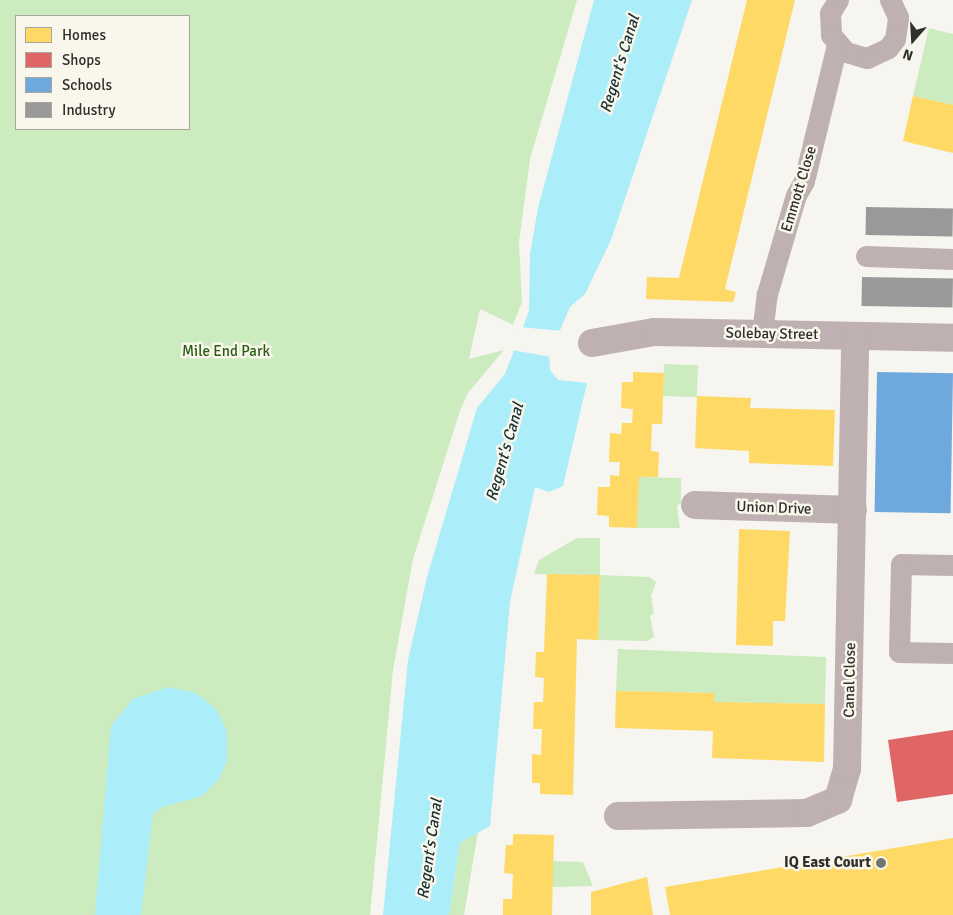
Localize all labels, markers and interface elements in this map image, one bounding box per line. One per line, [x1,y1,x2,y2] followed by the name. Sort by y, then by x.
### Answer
[596,13,644,115] water label: Regent's Canal
[15,15,190,130] legend
[888,15,938,65] north arrow
[62,26,106,44] text: Homes
[901,45,915,64] text: N
[62,51,101,69] text: Shops
[62,76,112,94] text: Schools
[62,101,115,119] text: Industry
[777,144,821,234] street label: Emmott Close
[726,324,818,344] street label: Solebay Street
[182,343,270,361] park label: Mile End Park
[482,401,528,503] water label: Regent's Canal
[736,498,812,518] street label: Union Drive
[840,642,860,718] street label: Canal Close
[413,798,447,900] water label: Regent's Canal
[784,854,871,872] place label: IQ East Court
[875,857,887,869] marker: IQ East Court

